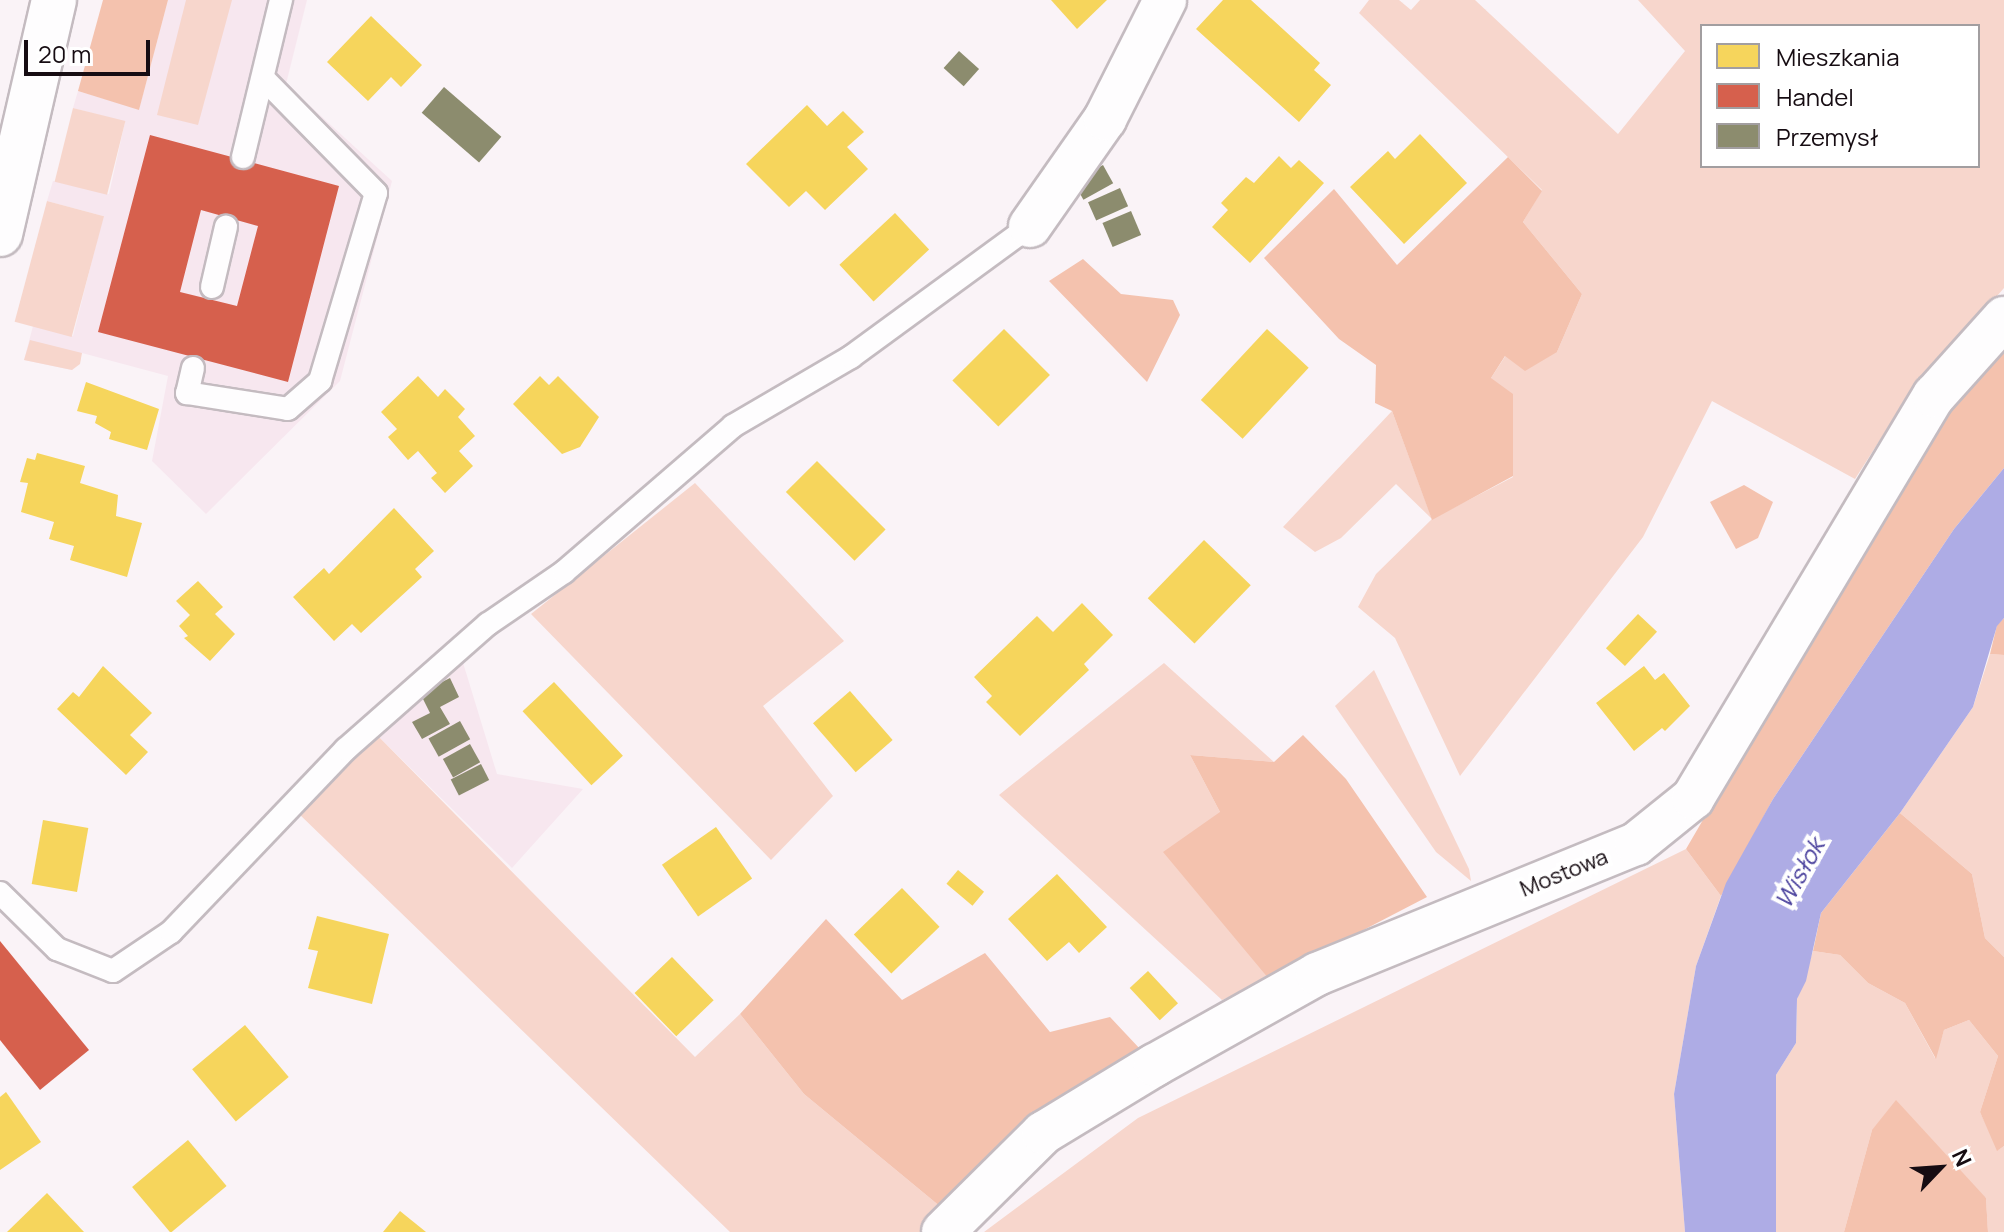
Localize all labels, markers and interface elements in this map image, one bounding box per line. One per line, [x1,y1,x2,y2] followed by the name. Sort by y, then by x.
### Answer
[28,24,154,74] scale bar
[1700,24,1980,168] legend
[38,37,91,70] text: 20 m
[1776,40,1900,73] text: Mieszkania
[1776,80,1854,113] text: Handel
[1776,120,1879,153] text: Przemysł
[1768,833,1830,913] water label: Wisłok
[1516,843,1612,903] street label: Mostowa
[1900,1128,1980,1208] north arrow
[1945,1144,1979,1171] text: N

